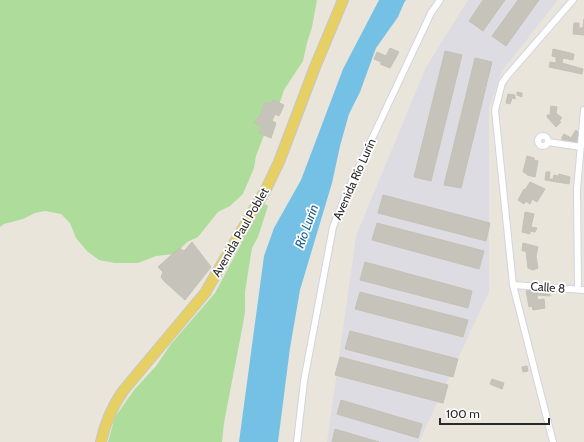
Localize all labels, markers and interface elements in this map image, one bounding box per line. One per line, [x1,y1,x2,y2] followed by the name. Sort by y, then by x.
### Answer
[329,136,379,222] street label: Avenida Río Lurín
[208,185,272,279] street label: Avenida Paul Poblet
[291,202,321,250] water label: Río Lurín
[530,278,566,296] street label: Calle 8
[440,400,549,426] scale bar
[446,406,480,421] text: 100 m

